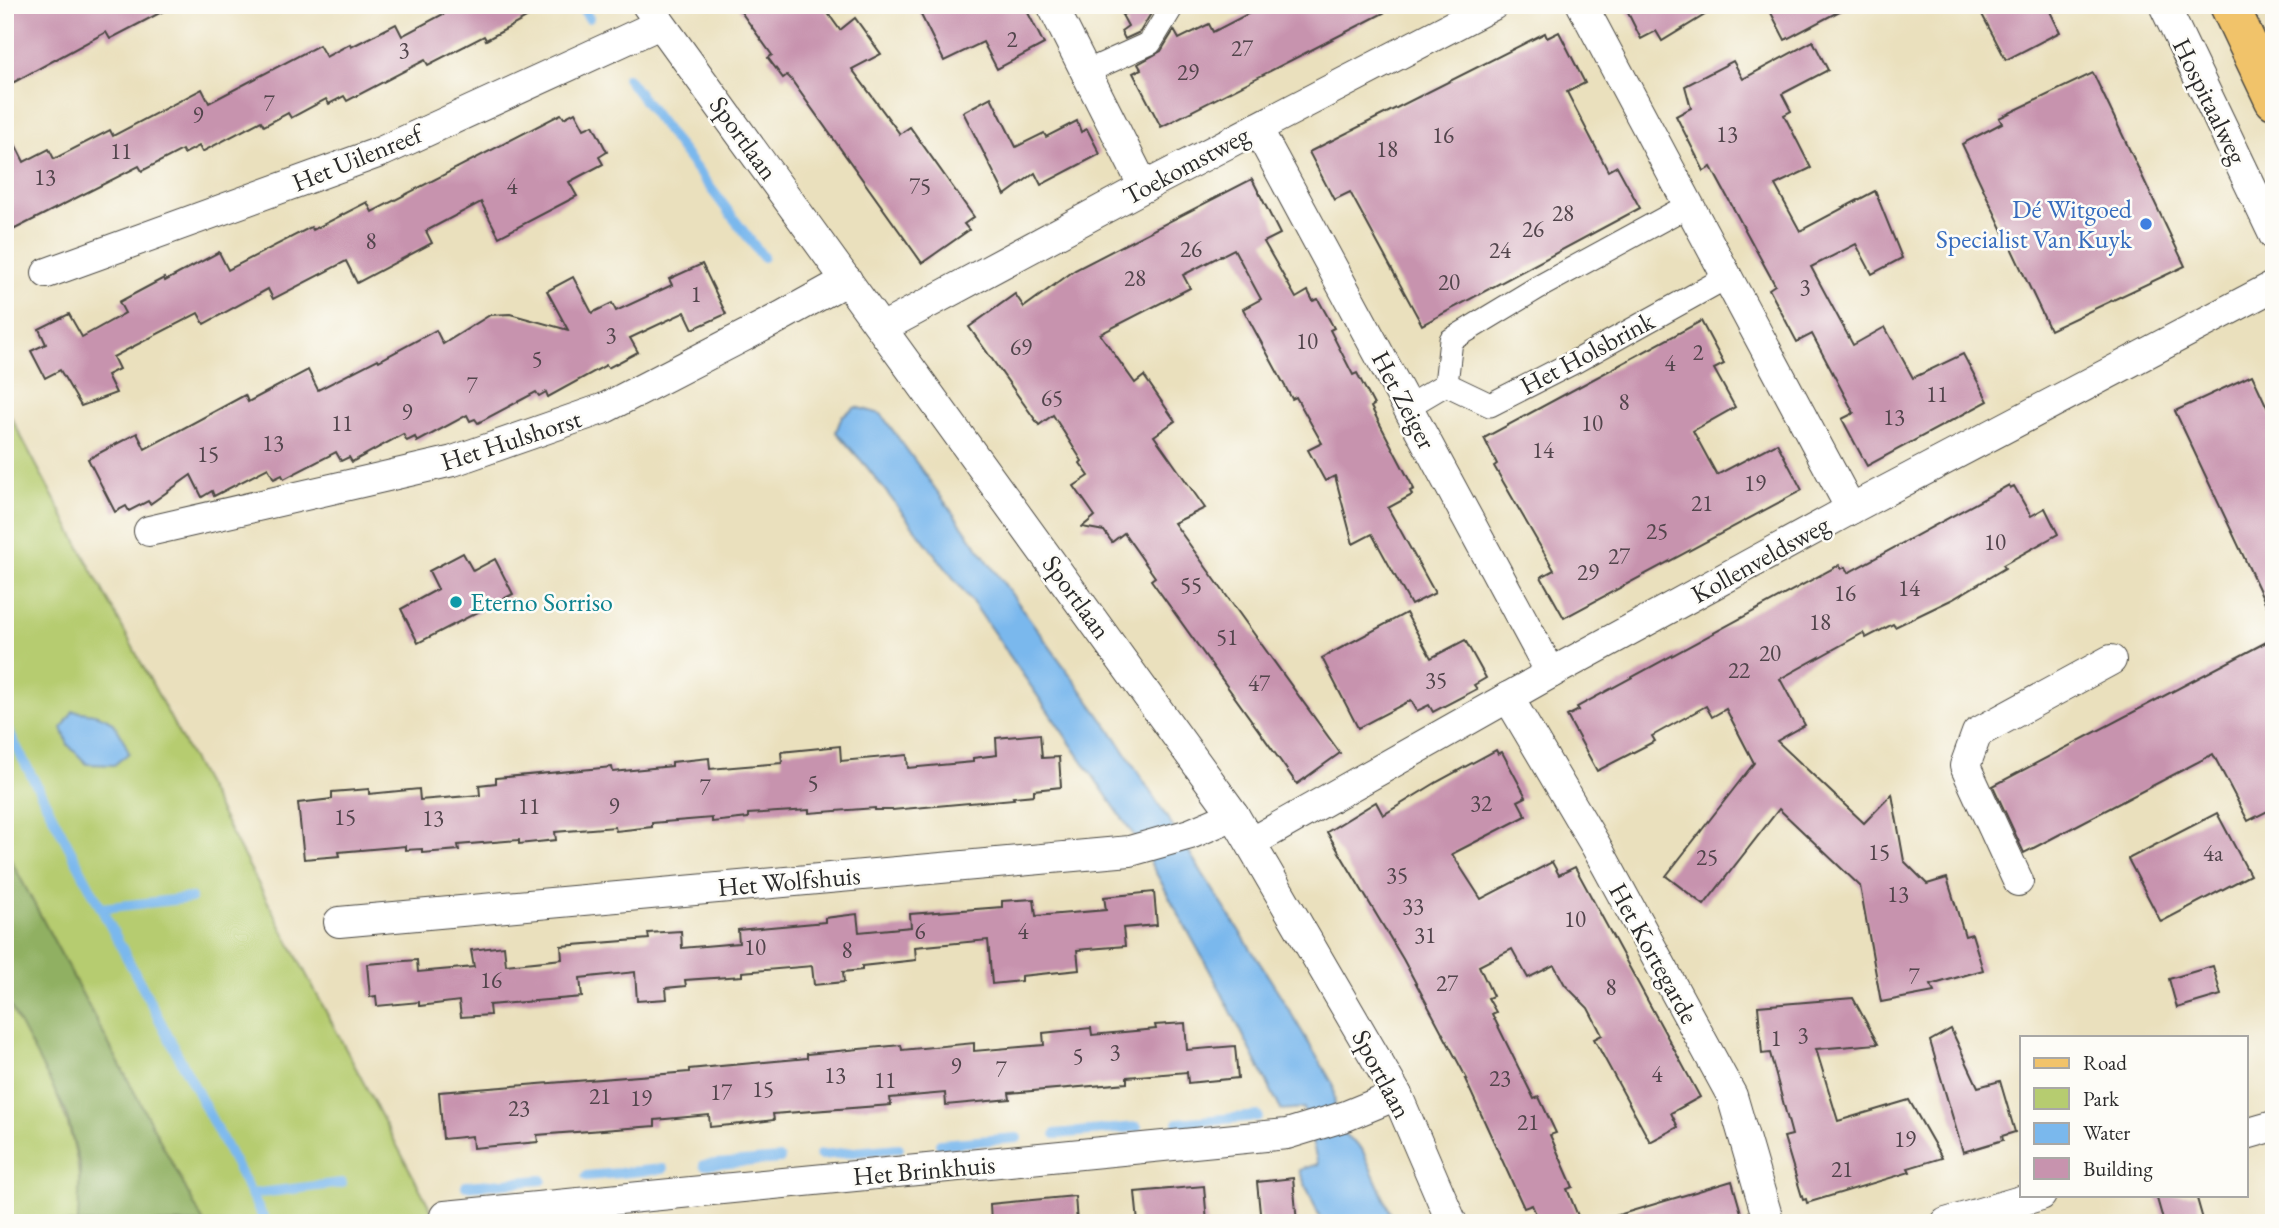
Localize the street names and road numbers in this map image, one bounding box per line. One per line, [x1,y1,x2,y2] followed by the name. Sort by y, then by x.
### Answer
[2165,32,2255,170] street label: Hospitaalweg
[702,89,786,187] street label: Sportlaan
[287,116,430,199] street label: Het Uilenreef
[1117,117,1256,212] street label: Toekomstweg
[1514,303,1661,403] street label: Het Holsbrink
[1364,345,1444,455] street label: Het Zeiger
[437,401,585,479] street label: Het Hulshorst
[1685,507,1836,611] street label: Kollenveldsweg
[1035,548,1119,646] street label: Sportlaan
[716,858,862,904] street label: Het Wolfshuis
[1601,877,1707,1029] street label: Het Kortegarde
[1344,1024,1420,1125] street label: Sportlaan
[851,1147,997,1193] street label: Het Brinkhuis

